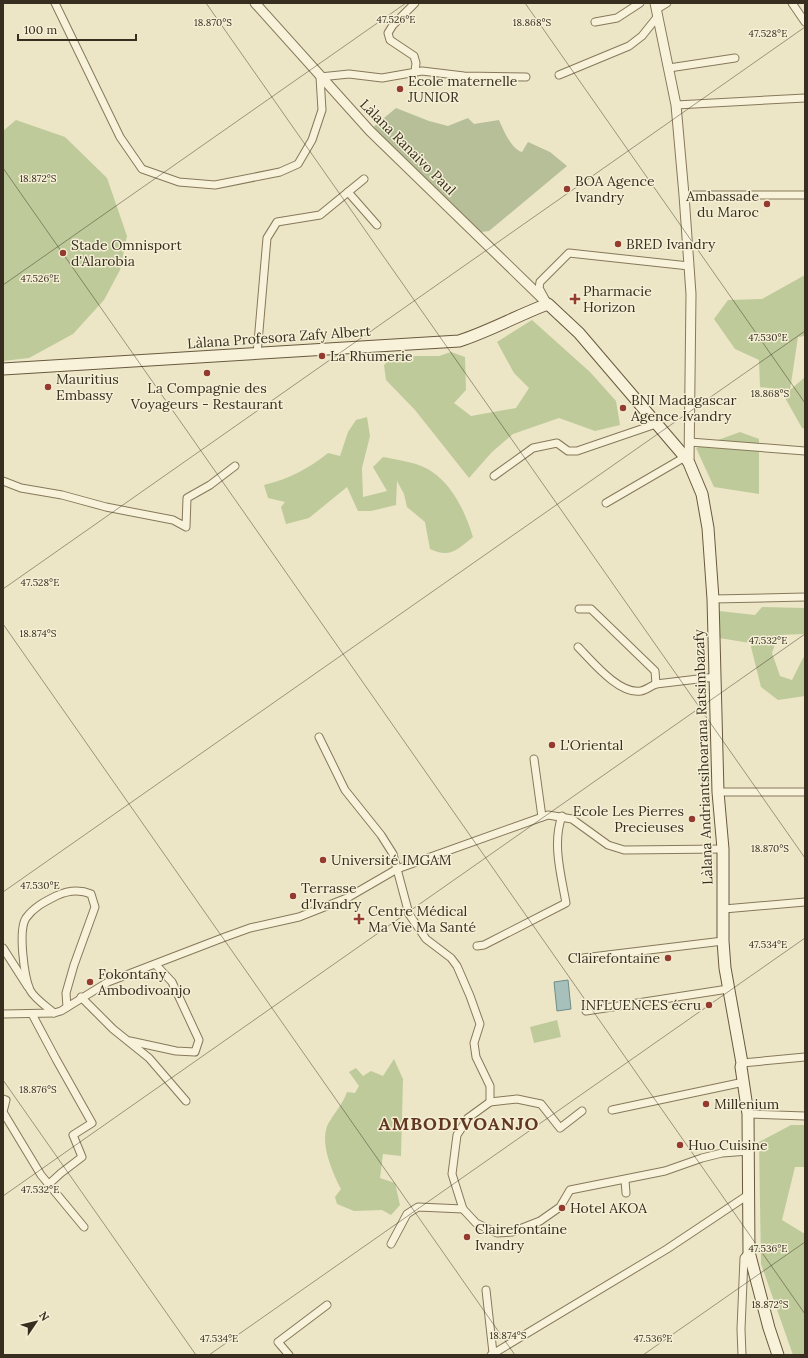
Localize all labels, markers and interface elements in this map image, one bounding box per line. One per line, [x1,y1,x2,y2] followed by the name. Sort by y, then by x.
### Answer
[377,13,415,26] text: 47.526°E
[18,16,136,42] scale bar
[194,16,232,29] text: 18.870°S
[513,16,552,29] text: 18.868°S
[24,22,57,37] text: 100 m
[749,27,787,40] text: 47.528°E
[407,72,518,106] place label: Ecole maternelle JUNIOR
[395,84,405,94] marker: Ecole maternelle JUNIOR
[356,95,460,199] street label: Làlana Ranaivo Paul
[19,172,57,185] text: 18.872°S
[575,172,655,206] place label: BOA Agence Ivandry
[562,184,572,194] marker: BOA Agence Ivandry
[685,187,759,221] place label: Ambassade du Maroc
[762,199,772,209] marker: Ambassade du Maroc
[626,235,716,253] place label: BRED Ivandry
[71,236,182,270] place label: Stade Omnisport d'Alarobia
[613,239,623,249] marker: BRED Ivandry
[58,248,68,258] marker: Stade Omnisport d'Alarobia
[21,272,59,285] text: 47.526°E
[583,282,652,316] place label: Pharmacie Horizon
[570,294,580,304] marker: Pharmacie Horizon
[187,322,372,352] street label: Làlana Profesora Zafy Albert
[748,331,788,344] text: 47.530°E
[330,347,413,365] place label: La Rhumerie
[317,351,327,361] marker: La Rhumerie
[202,368,212,378] marker: La Compagnie des Voyageurs - Restaurant
[56,370,119,404] place label: Mauritius Embassy
[130,379,284,413] place label: La Compagnie des Voyageurs - Restaurant
[43,382,53,392] marker: Mauritius Embassy
[751,387,790,400] text: 18.868°S
[630,391,736,425] place label: BNI Madagascar Agence Ivandry
[618,403,628,413] marker: BNI Madagascar Agence Ivandry
[21,576,59,589] text: 47.528°E
[20,627,57,640] text: 18.874°S
[690,628,716,885] street label: Làlana Andriantsihoarana Ratsimbazafy
[749,634,787,647] text: 47.532°E
[560,736,624,754] place label: L'Oriental
[547,740,557,750] marker: L'Oriental
[573,802,684,836] place label: Ecole Les Pierres Precieuses
[687,814,697,824] marker: Ecole Les Pierres Precieuses
[751,842,789,855] text: 18.870°S
[331,851,452,869] place label: Université IMGAM
[318,855,328,865] marker: Université IMGAM
[20,879,60,892] text: 47.530°E
[301,879,362,913] place label: Terrasse d'Ivandry
[288,891,298,901] marker: Terrasse d'Ivandry
[368,902,477,936] place label: Centre Médical Ma Vie Ma Santé
[353,913,365,925] marker: Centre Médical Ma Vie Ma Santé
[749,938,787,951] text: 47.534°E
[568,949,660,967] place label: Clairefontaine
[663,953,673,963] marker: Clairefontaine
[97,965,191,999] place label: Fokontany Ambodivoanjo
[85,977,95,987] marker: Fokontany Ambodivoanjo
[581,996,701,1014] place label: INFLUENCES écru
[704,1000,714,1010] marker: INFLUENCES écru
[19,1083,57,1096] text: 18.876°S
[714,1095,780,1113] place label: Millenium
[701,1099,711,1109] marker: Millenium
[379,1112,539,1135] district label: AMBODIVOANJO
[688,1136,768,1154] place label: Huo Cuisine
[675,1140,685,1150] marker: Huo Cuisine
[21,1183,59,1196] text: 47.532°E
[570,1199,647,1217] place label: Hotel AKOA
[557,1203,567,1213] marker: Hotel AKOA
[475,1220,568,1254] place label: Clairefontaine Ivandry
[462,1232,472,1242] marker: Clairefontaine Ivandry
[748,1242,788,1255] text: 47.536°E
[751,1298,789,1311] text: 18.872°S
[16,1302,56,1342] north arrow
[36,1309,53,1324] text: N
[490,1329,527,1342] text: 18.874°S
[200,1332,238,1345] text: 47.534°E
[633,1332,673,1345] text: 47.536°E

